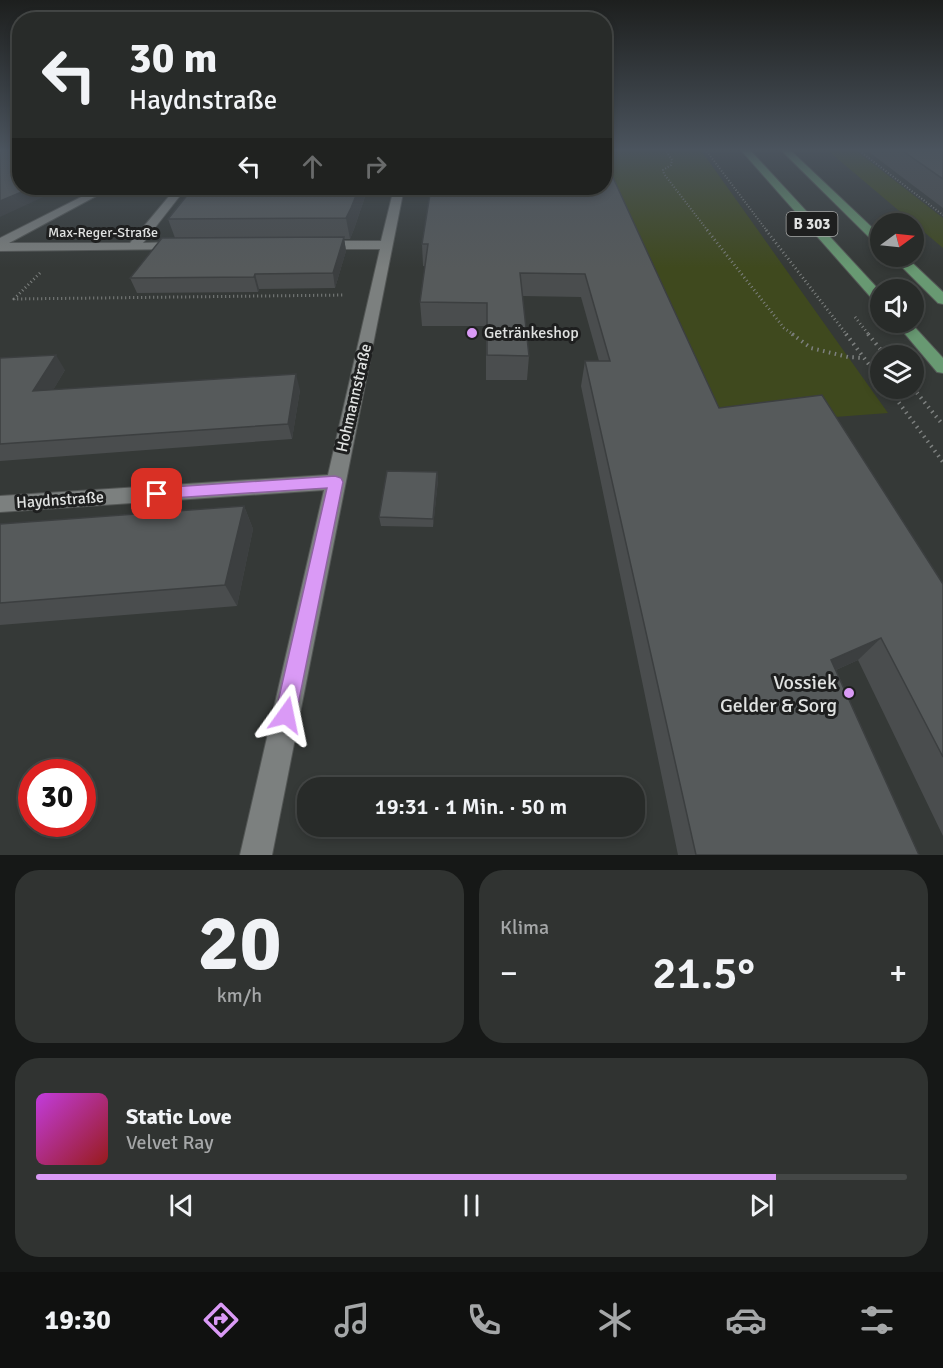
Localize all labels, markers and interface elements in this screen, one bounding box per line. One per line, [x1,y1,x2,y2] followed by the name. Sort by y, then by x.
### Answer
[129,33,218,84] text: 30 m
[30,36,108,114] icon: left
[129,84,277,117] text: Haydnstraße
[233,150,266,183] icon: left
[296,150,329,183] icon: ahead
[359,150,392,183] icon: right
[786,212,838,236] road number: B 303
[870,213,924,267] north arrow
[870,213,924,399] map controls
[48,224,158,241] street label: Max-Reger-Straße
[870,279,924,333] button: sound
[484,323,579,343] place label: Getränkeshop
[465,326,479,340] marker: Getränkeshop
[332,342,376,454] street label: Hohmannstraße
[870,345,924,399] button: layers
[131,468,182,519] pin
[140,477,173,510] icon: arrive
[16,487,104,513] street label: Haydnstraße
[720,670,837,718] place label: Vossiek Gelder & Sorg
[254,683,318,747] position arrow
[842,686,856,700] marker: Vossiek Gelder & Sorg
[18,759,96,837] speed limit sign: 30
[375,793,567,820] text: 19:31 · 1 Min. · 50 m
[197,896,282,992] text: 20
[500,915,549,940] text: Klima
[652,946,755,1001] text: 21.5°
[500,953,518,994] text: −
[889,953,907,994] text: +
[217,983,262,1008] text: km/h
[126,1103,232,1130] text: Static Love
[126,1130,214,1155] text: Velvet Ray
[165,1189,198,1222] icon: previous
[455,1189,488,1222] icon: pause
[745,1189,778,1222] icon: next
[200,1299,242,1341] icon: directions
[331,1299,373,1341] icon: music
[463,1299,505,1341] icon: phone
[594,1299,636,1341] icon: climate
[725,1299,767,1341] icon: car
[856,1299,898,1341] icon: filters
[45,1304,111,1337] text: 19:30

